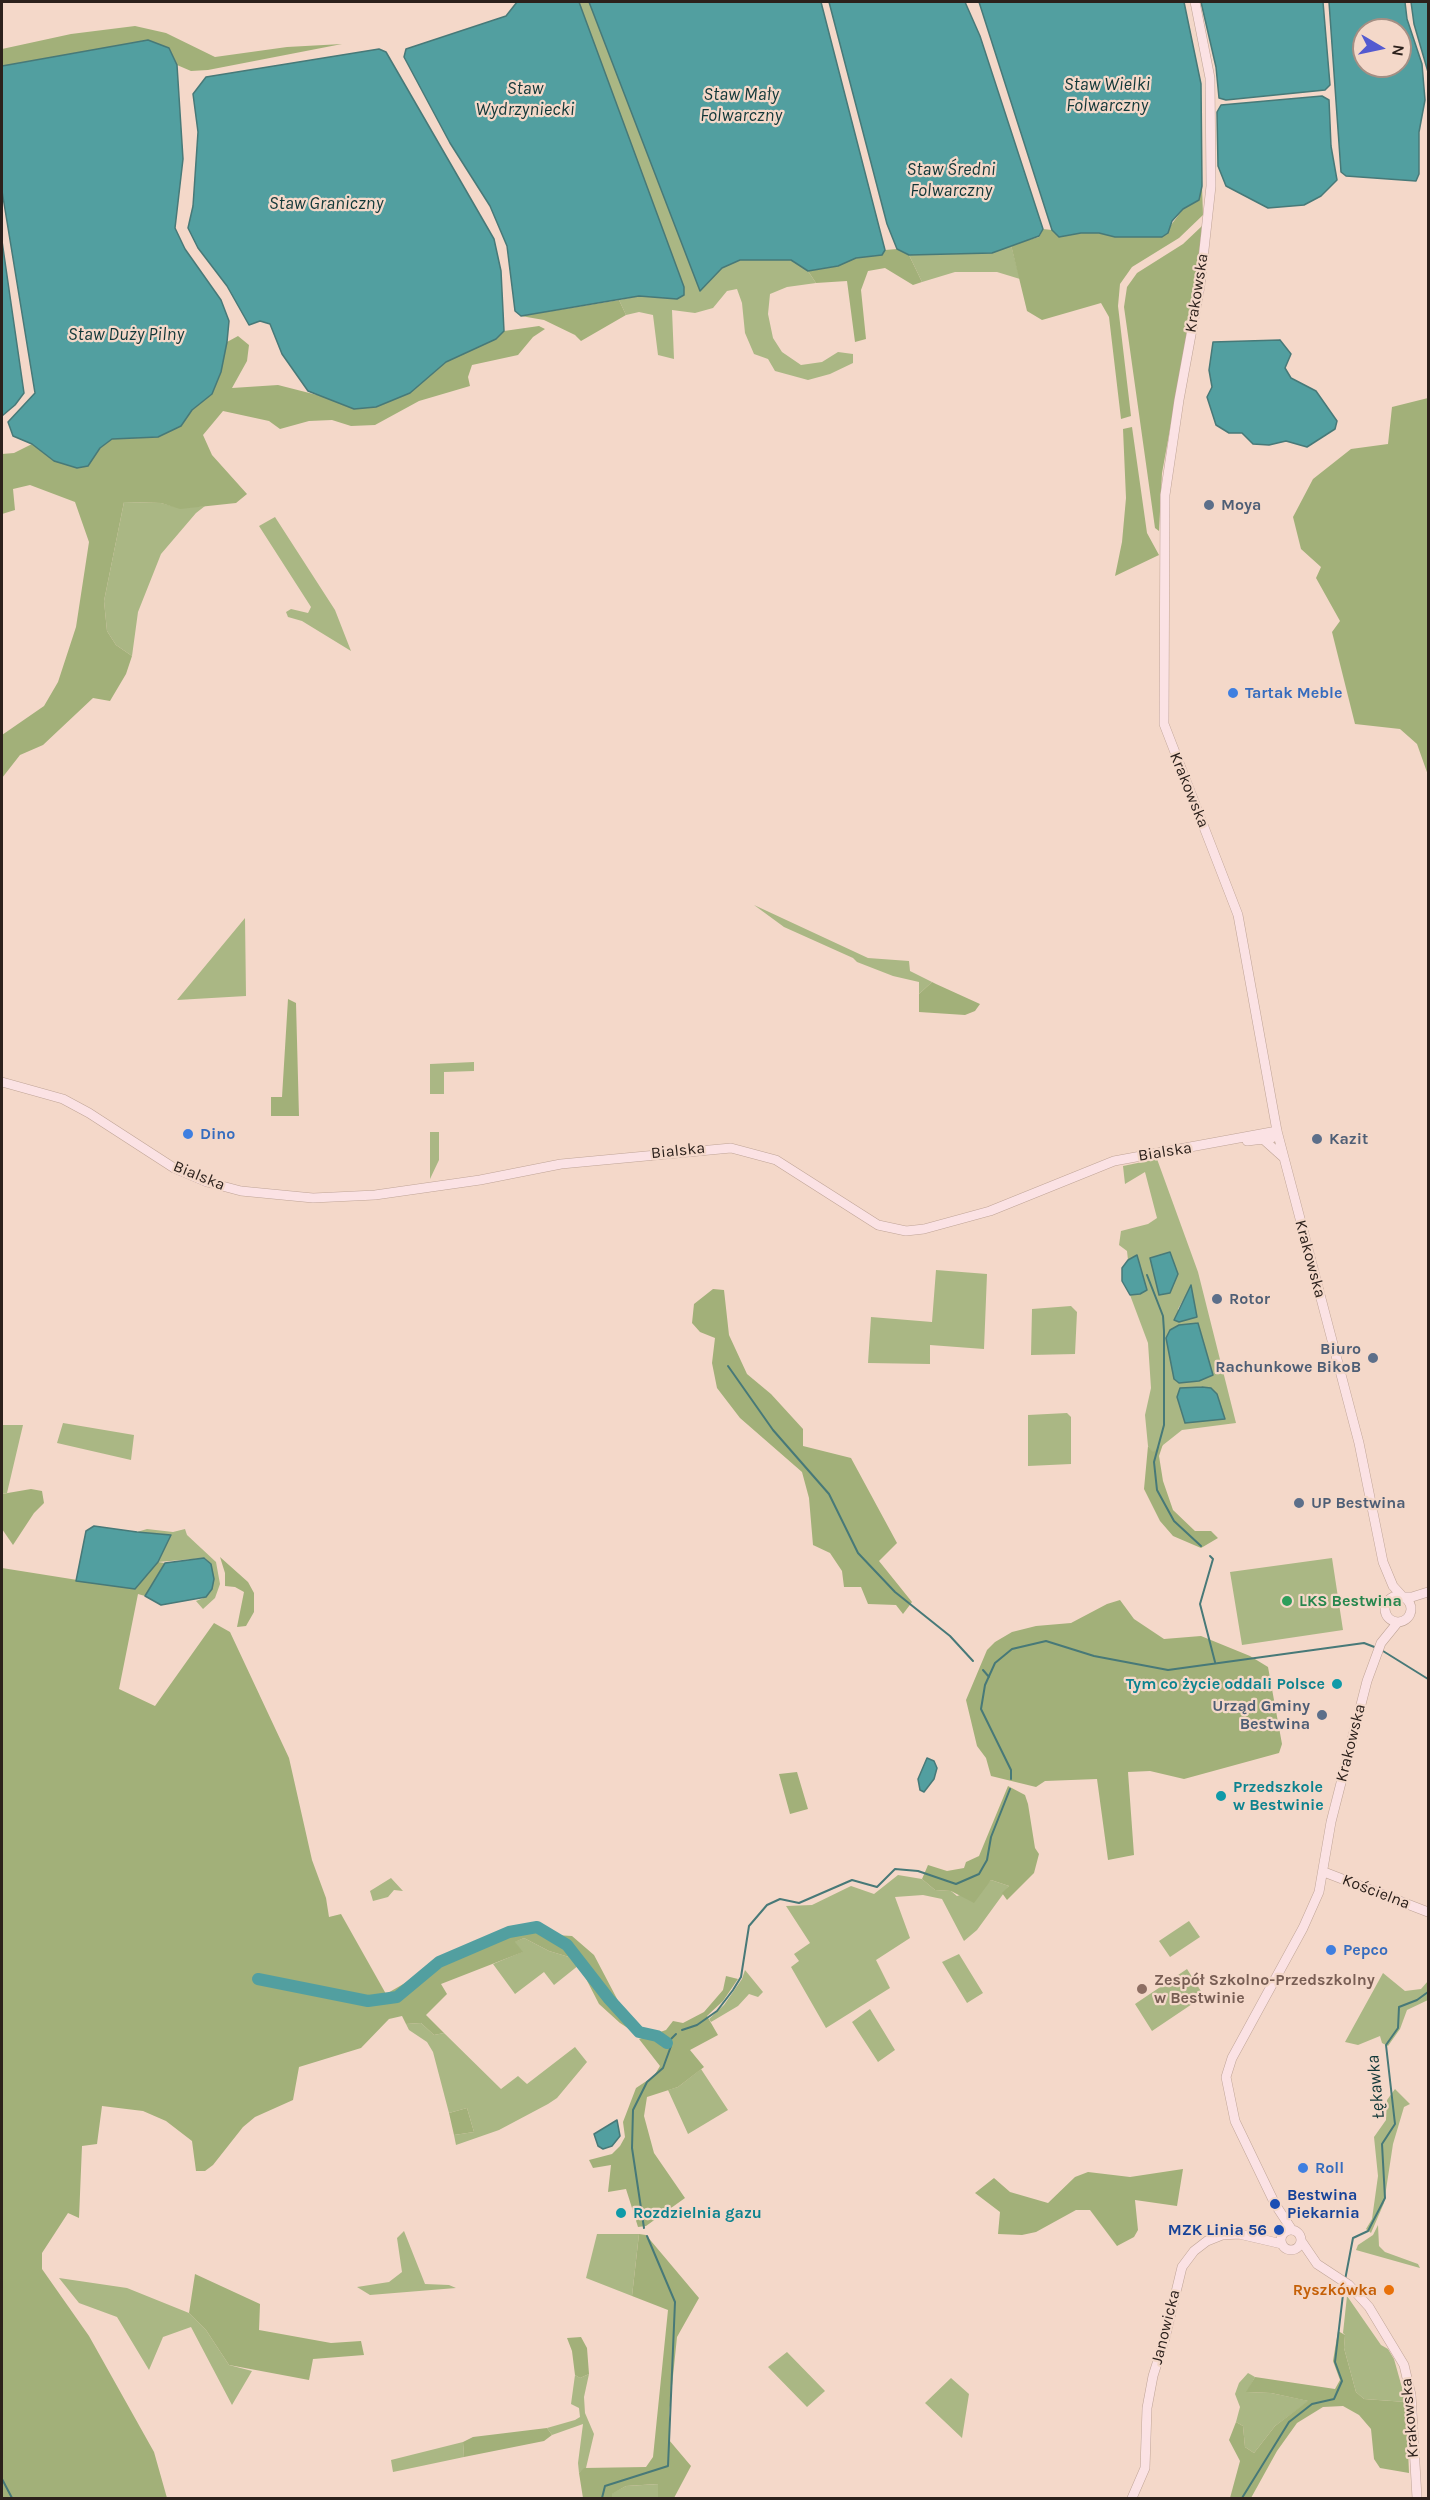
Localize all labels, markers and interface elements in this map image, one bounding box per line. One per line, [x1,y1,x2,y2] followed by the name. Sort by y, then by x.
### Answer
[1352,18,1412,78] north arrow
[1388,43,1409,58] text: N
[1064,74,1150,116] water label: Staw Wielki Folwarczny
[476,78,574,121] water label: Staw Wydrzyniecki
[700,84,782,127] water label: Staw Mały Folwarczny
[906,159,996,201] water label: Staw Średni Folwarczny
[269,193,383,215] water label: Staw Graniczny
[1181,252,1213,334] street label: Krakowska
[68,324,184,346] water label: Staw Duży Pilny
[1221,495,1261,515] place label: Moya
[1202,498,1216,512] marker: Moya
[1245,683,1342,703] place label: Tartak Meble
[1226,686,1240,700] marker: Tartak Meble
[1165,749,1213,831] street label: Krakowska
[200,1124,235,1144] place label: Dino
[181,1127,195,1141] marker: Dino
[1329,1129,1368,1149] place label: Kazit
[1310,1132,1324,1146] marker: Kazit
[1137,1138,1193,1166] street label: Bialska
[650,1139,706,1163] street label: Bialska
[170,1157,228,1195] street label: Bialska
[1290,1218,1330,1300] street label: Krakowska
[1229,1289,1270,1309] place label: Rotor
[1210,1292,1224,1306] marker: Rotor
[1215,1339,1361,1377] place label: Biuro Rachunkowe BikoB
[1366,1351,1380,1365] marker: Biuro Rachunkowe BikoB
[1311,1493,1406,1513] place label: UP Bestwina
[1292,1496,1306,1510] marker: UP Bestwina
[1299,1591,1402,1611] place label: LKS Bestwina
[1280,1594,1294,1608] marker: LKS Bestwina
[1126,1674,1325,1694] place label: Tym co życie oddali Polsce
[1330,1677,1344,1691] marker: Tym co życie oddali Polsce
[1212,1696,1310,1734] place label: Urząd Gminy Bestwina
[1332,1702,1370,1784] street label: Krakowska
[1315,1708,1329,1722] marker: Urząd Gminy Bestwina
[1233,1777,1324,1815] place label: Przedszkole w Bestwinie
[1214,1789,1228,1803] marker: Przedszkole w Bestwinie
[1339,1870,1413,1914] street label: Kościelna
[1343,1940,1388,1960] place label: Pepco
[1324,1943,1338,1957] marker: Pepco
[1154,1970,1375,2008] place label: Zespół Szkolno-Przedszkolny w Bestwinie
[1135,1982,1149,1996] marker: Zespół Szkolno-Przedszkolny w Bestwinie
[1362,2054,1390,2120] water label: Łękawka
[1315,2158,1344,2178] place label: Roll
[1296,2161,1310,2175] marker: Roll
[1287,2185,1360,2223] place label: Bestwina Piekarnia
[1268,2197,1282,2211] marker: Bestwina Piekarnia
[633,2203,762,2223] place label: Rozdzielnia gazu
[614,2206,628,2220] marker: Rozdzielnia gazu
[1168,2220,1267,2240] place label: MZK Linia 56
[1272,2223,1286,2237] marker: MZK Linia 56
[1293,2280,1377,2300] place label: Ryszkówka
[1382,2283,1396,2297] marker: Ryszkówka
[1147,2288,1185,2366] street label: Janowicka
[1397,2377,1423,2459] street label: Krakowska

